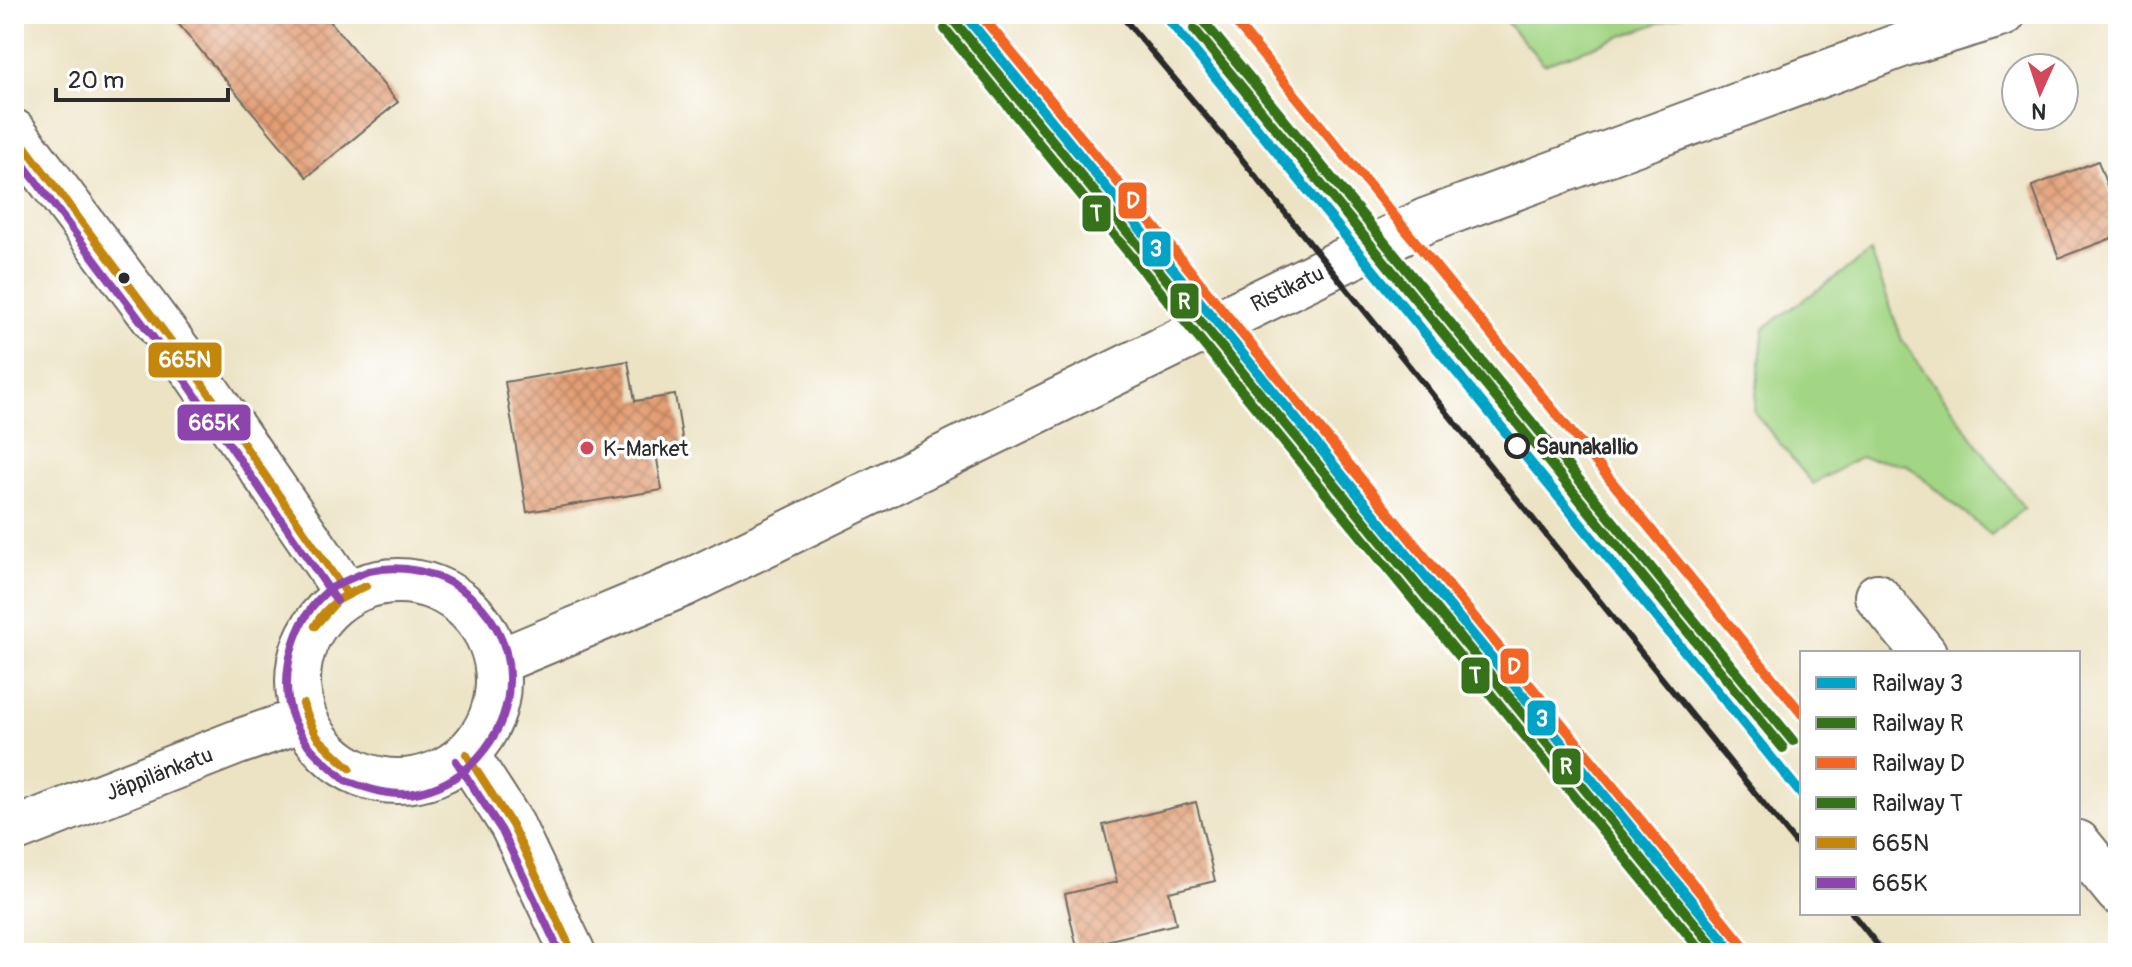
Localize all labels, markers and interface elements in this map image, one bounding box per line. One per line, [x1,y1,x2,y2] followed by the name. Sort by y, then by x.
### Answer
[56,52,228,102] scale bar
[2000,52,2080,132] north arrow
[68,66,124,95] text: 20 m
[2031,97,2047,125] text: N
[1117,181,1148,220] line badge: D
[1126,187,1140,215] text: D
[1081,194,1112,233] line badge: T
[1089,200,1102,228] text: T
[1141,230,1172,268] line badge: 3
[1150,235,1162,263] text: 3
[1246,259,1329,319] street label: Ristikatu
[116,270,132,286] unlabelled marker
[1169,282,1200,320] line badge: R
[1178,288,1191,316] text: R
[147,341,223,379] line badge: 665N
[159,346,211,374] text: 665N
[176,403,252,442] line badge: 665K
[189,409,240,437] text: 665K
[1536,433,1638,461] place label: Saunakallio
[1505,434,1529,458] marker: Saunakallio
[603,435,689,463] place label: K-Market
[578,439,596,457] marker: K-Market
[1499,647,1530,685] line badge: D
[1800,651,2080,915] legend
[1507,653,1521,681] text: D
[1460,656,1491,695] line badge: T
[1468,662,1481,690] text: T
[1872,669,1963,698] text: Railway 3
[1526,699,1557,737] line badge: 3
[1536,705,1548,733] text: 3
[1872,709,1964,738] text: Railway R
[102,741,217,807] street label: Jäppilänkatu
[1551,747,1582,786] line badge: R
[1872,749,1965,778] text: Railway D
[1560,753,1573,781] text: R
[1872,789,1963,818] text: Railway T
[1872,829,1929,858] text: 665N
[1872,869,1927,898] text: 665K

